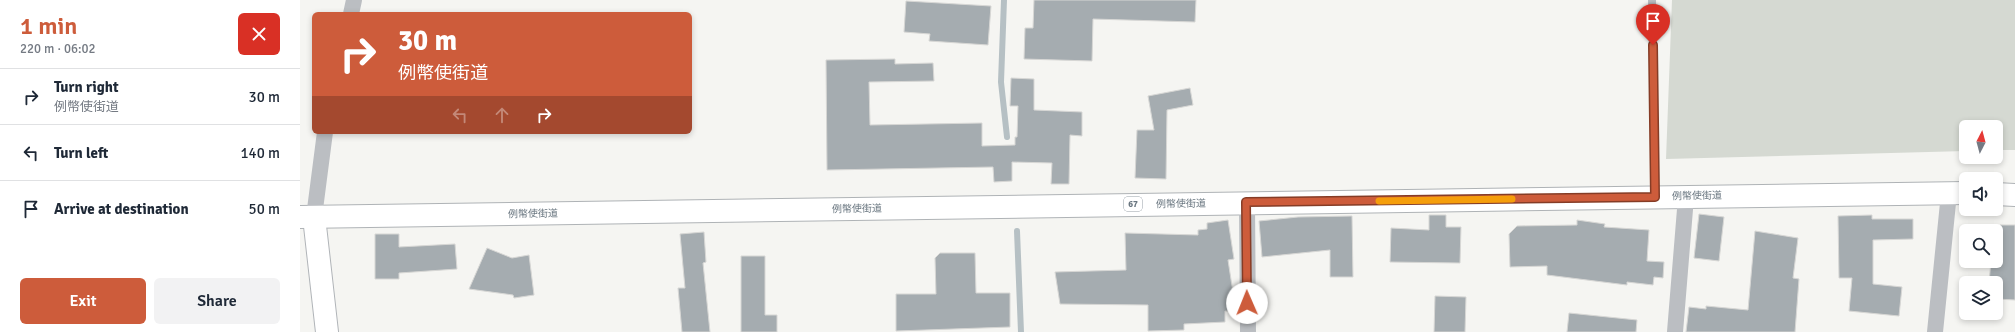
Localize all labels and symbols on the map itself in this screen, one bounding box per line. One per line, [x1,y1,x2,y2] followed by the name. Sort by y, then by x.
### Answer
[1636,4,1670,45] pin
[1959,120,2003,164] north arrow
[1671,190,1722,202] street label: 例幣使街道
[1124,197,1142,211] road number: 67
[1155,198,1206,210] street label: 例幣使街道
[831,203,882,215] street label: 例幣使街道
[507,208,558,220] street label: 例幣使街道
[1226,282,1268,324] position arrow

